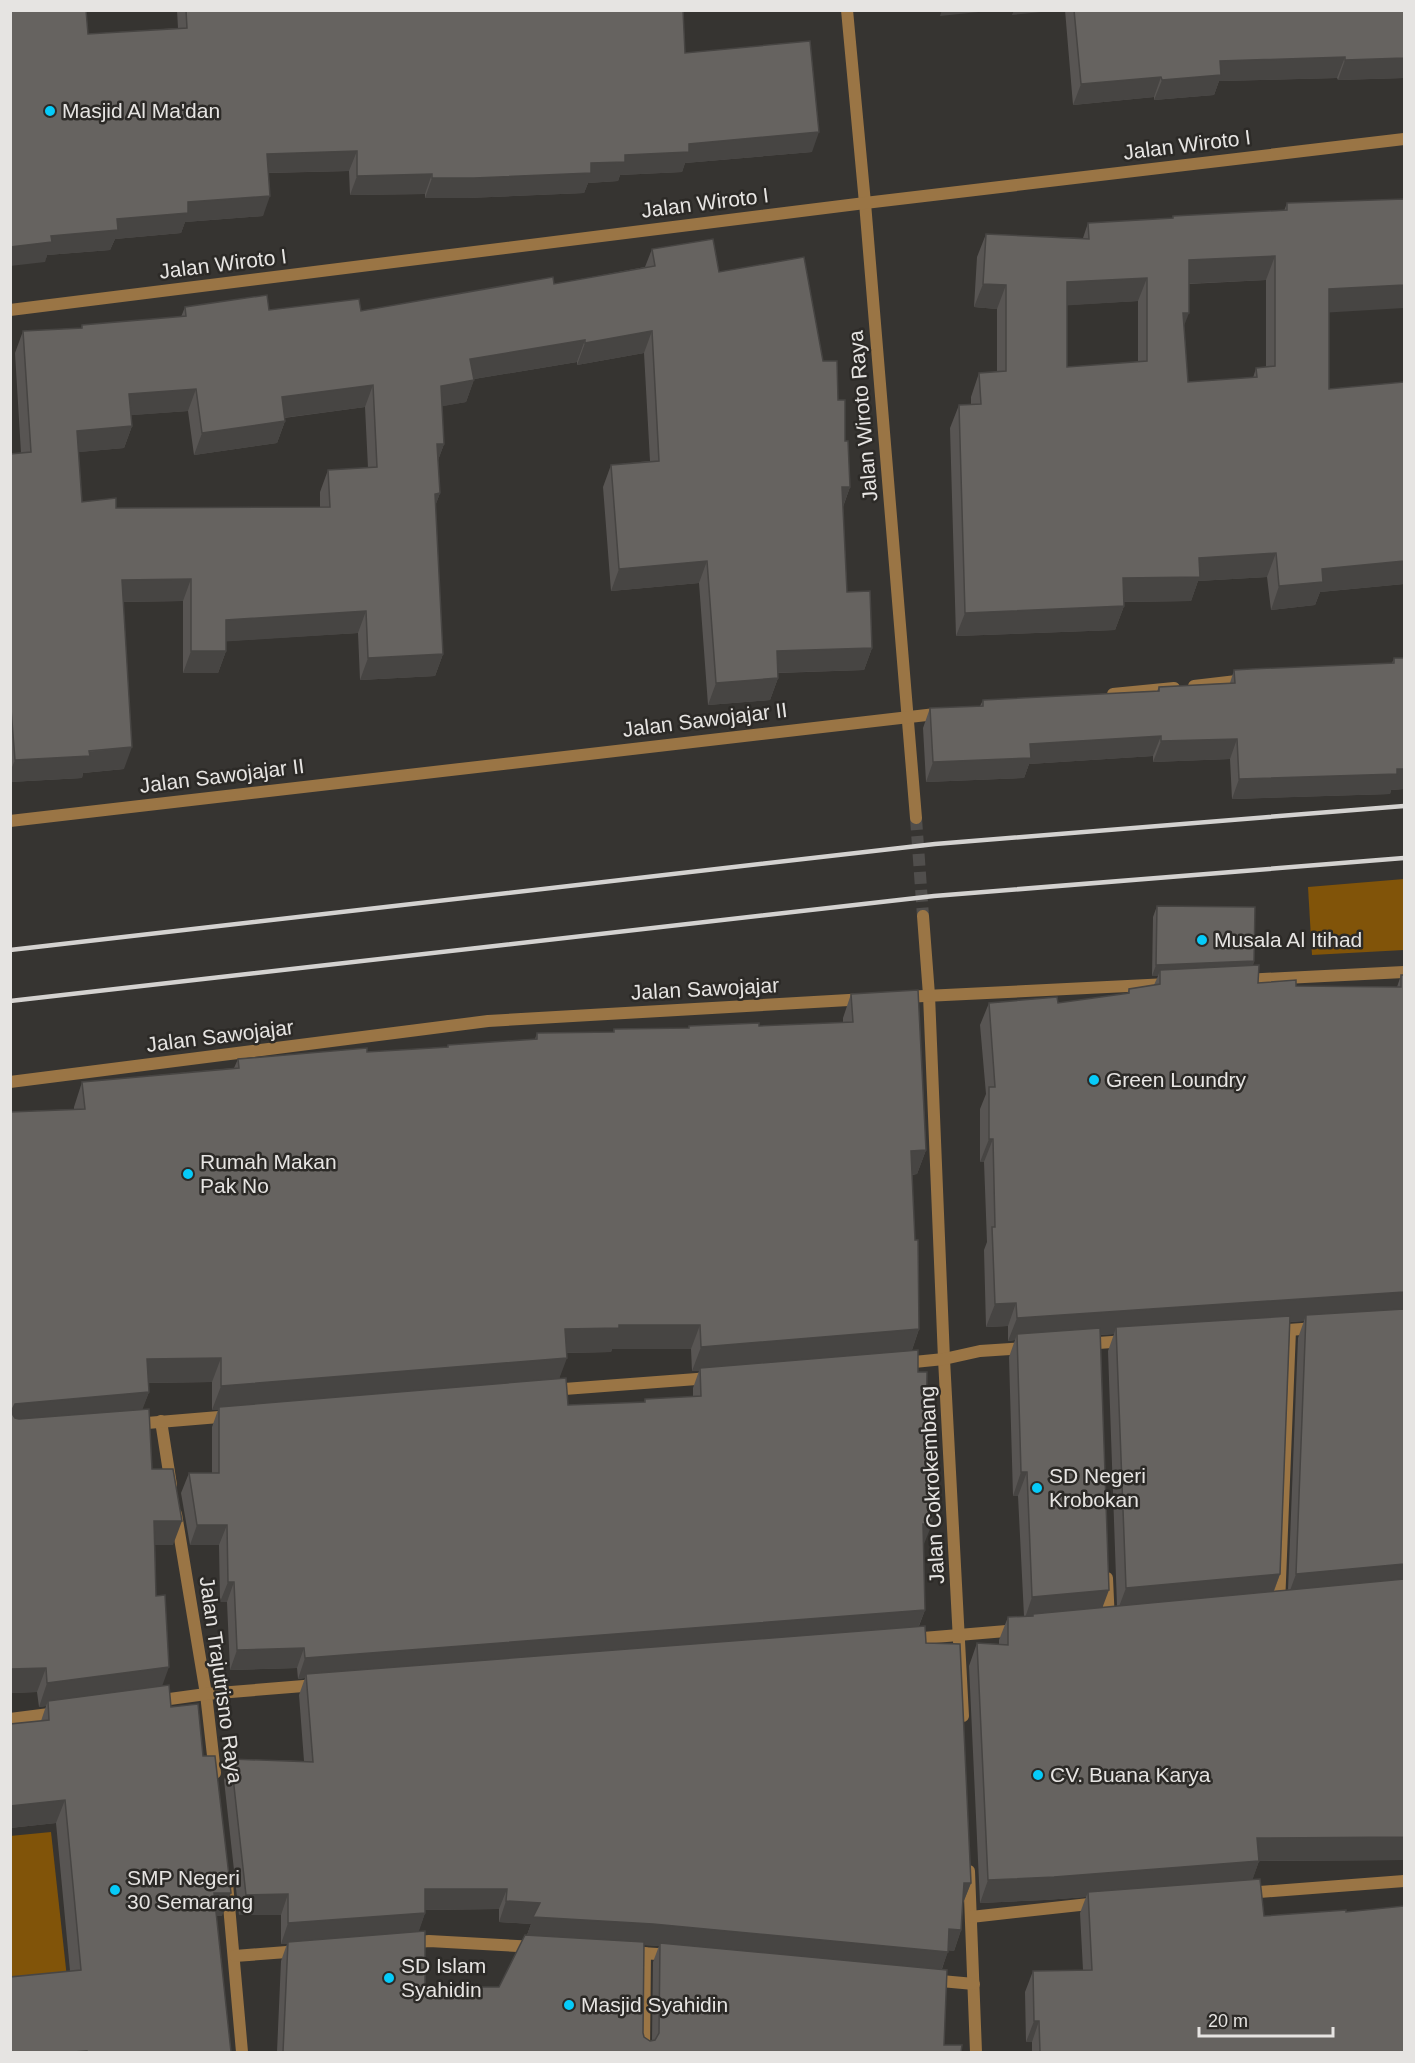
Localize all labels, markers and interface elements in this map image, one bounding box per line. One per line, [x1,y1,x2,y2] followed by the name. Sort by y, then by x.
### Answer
[62,99,220,122] place label: Masjid Al Ma'dan
[43,104,57,118] marker: Masjid Al Ma'dan
[1122,125,1252,164] street label: Jalan Wiroto I
[640,183,770,222] street label: Jalan Wiroto I
[158,244,288,283] street label: Jalan Wiroto I
[844,329,881,503] street label: Jalan Wiroto Raya
[621,698,789,741] street label: Jalan Sawojajar II
[138,754,306,797] street label: Jalan Sawojajar II
[1214,928,1362,951] place label: Musala Al Itihad
[1195,933,1209,947] marker: Musala Al Itihad
[630,973,780,1004] street label: Jalan Sawojajar
[145,1015,295,1056] street label: Jalan Sawojajar
[1106,1068,1247,1091] place label: Green Loundry
[1087,1073,1101,1087] marker: Green Loundry
[200,1150,337,1197] place label: Rumah Makan Pak No
[181,1167,195,1181] marker: Rumah Makan Pak No
[915,1385,948,1585] street label: Jalan Cokrokembang
[1049,1464,1146,1511] place label: SD Negeri Krobokan
[1030,1481,1044,1495] marker: SD Negeri Krobokan
[196,1575,247,1785] street label: Jalan Trajutrisno Raya
[1050,1763,1211,1786] place label: CV. Buana Karya
[1031,1768,1045,1782] marker: CV. Buana Karya
[127,1866,253,1913] place label: SMP Negeri 30 Semarang
[108,1883,122,1897] marker: SMP Negeri 30 Semarang
[401,1954,486,2001] place label: SD Islam Syahidin
[382,1971,396,1985] marker: SD Islam Syahidin
[581,1993,728,2016] place label: Masjid Syahidin
[562,1998,576,2012] marker: Masjid Syahidin
[1199,2000,1332,2038] scale bar
[1208,2011,1248,2031] text: 20 m

